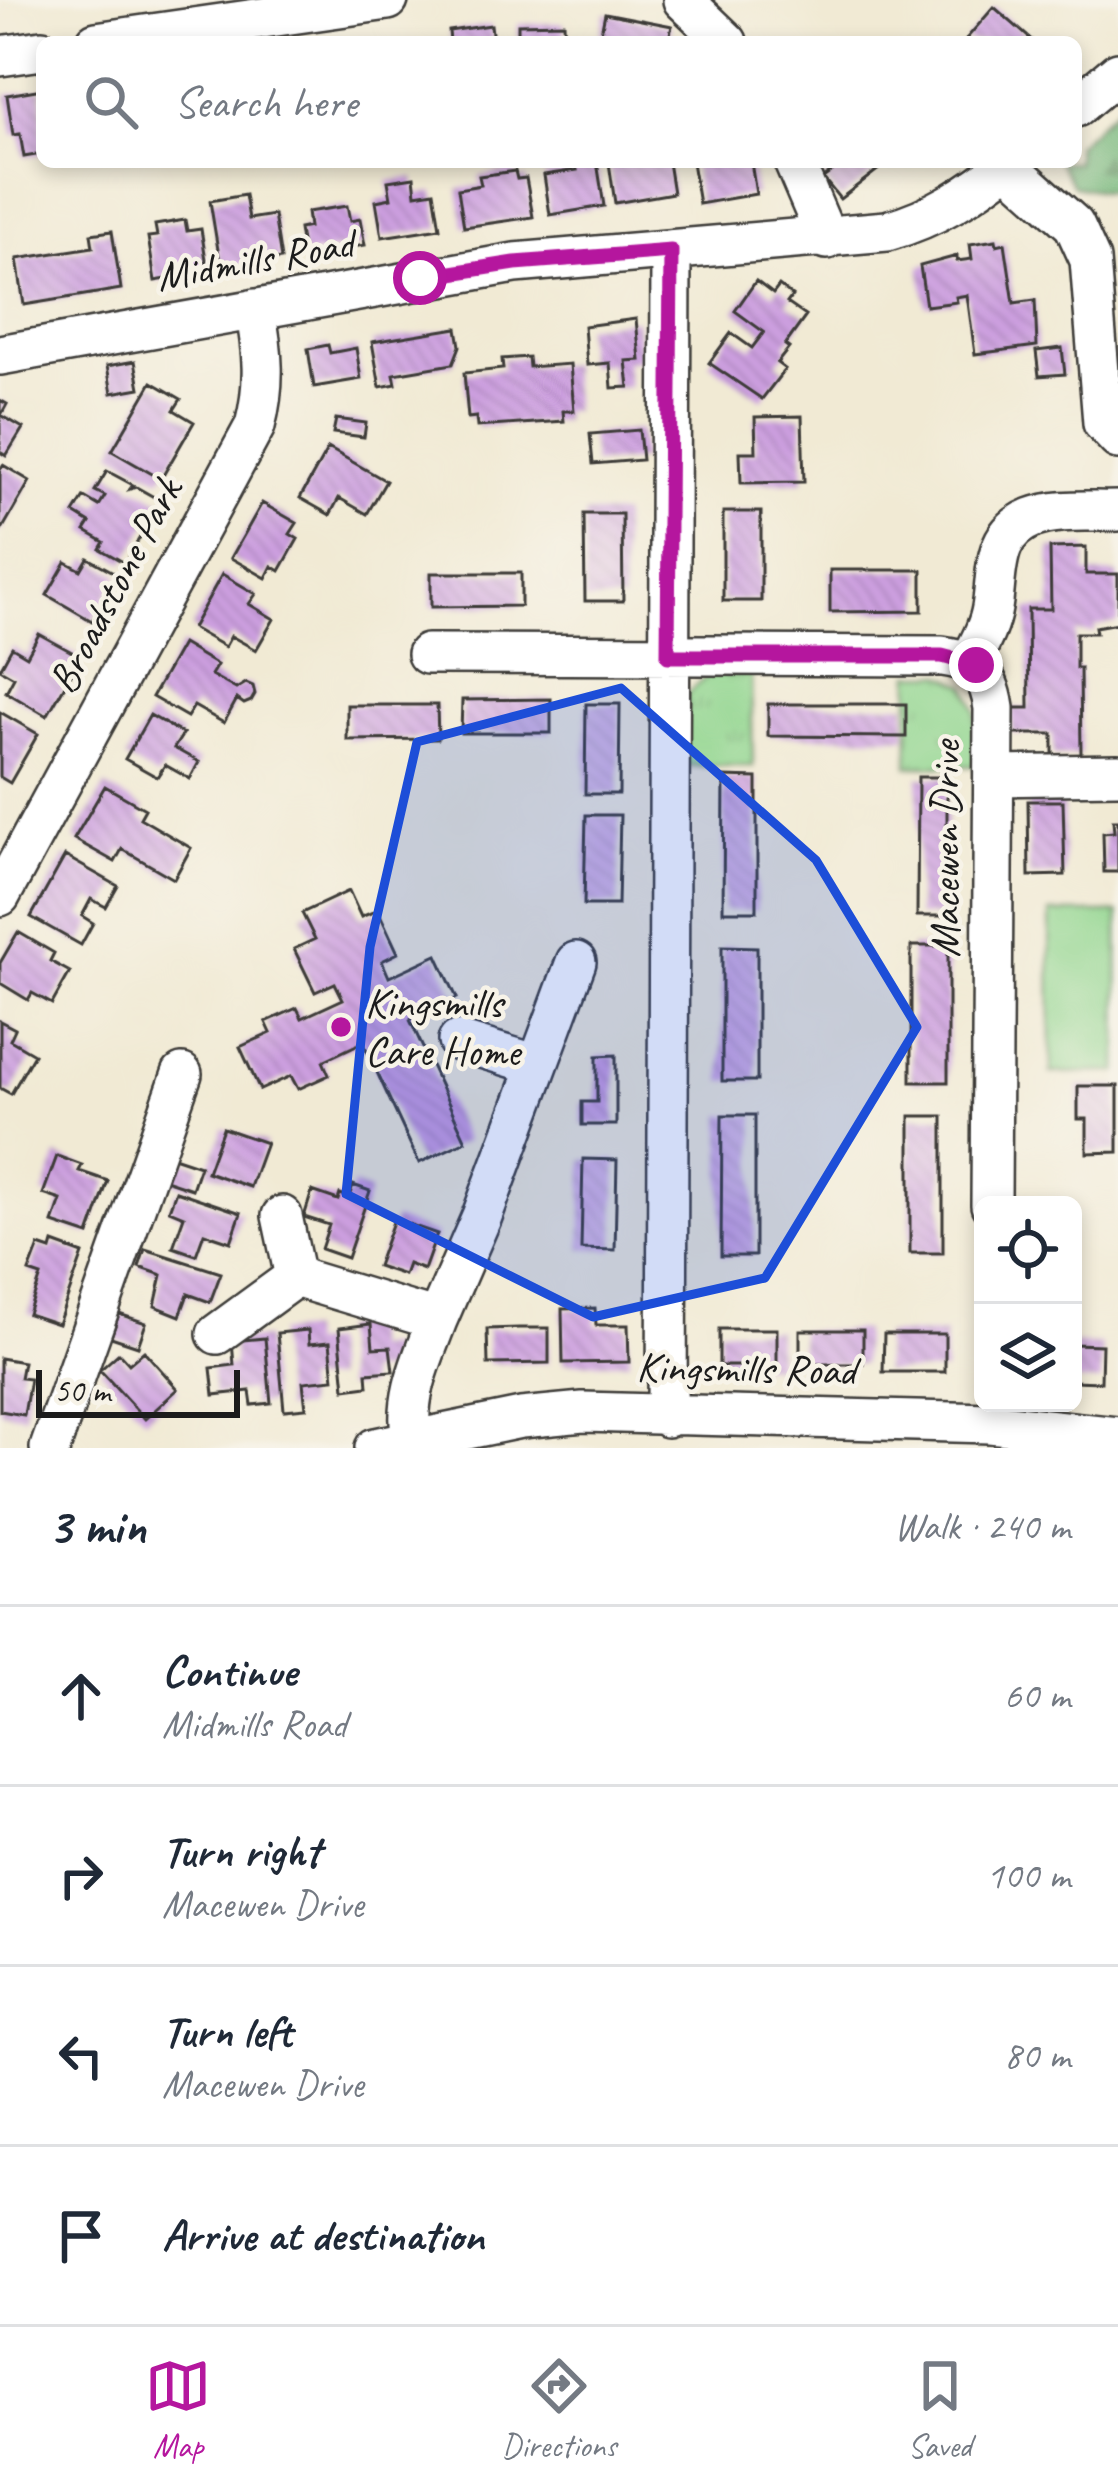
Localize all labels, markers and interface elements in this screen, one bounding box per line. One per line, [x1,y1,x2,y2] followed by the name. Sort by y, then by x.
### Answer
[36,36,1082,168] search box
[78,69,144,135] icon: search
[174,74,357,131] text: Search here
[152,216,363,303] street label: Midmills Road
[393,251,447,305] route start
[36,466,195,702] street label: Broadstone Park
[949,638,1003,692] route end
[919,738,972,958] street label: Macewen Drive
[365,977,523,1078] place label: Kingsmills Care Home
[328,1014,354,1040] marker: Kingsmills Care Home
[974,1196,1082,1412] map controls
[974,1196,1082,1304] button: locate
[974,1304,1082,1412] button: layers
[636,1341,863,1398] street label: Kingsmills Road
[36,1364,240,1417] scale bar
[54,1370,110,1412] text: 50 m
[48,1494,146,1558] text: 3 min
[894,1502,1070,1551] text: Walk · 240 m
[162,1643,296,1700] text: Continue
[48,1663,114,1729] icon: ahead
[1004,1671,1070,1720] text: 60 m
[162,1700,347,1749] text: Midmills Road
[162,1823,320,1880] text: Turn right
[48,1843,114,1909] icon: right
[986,1851,1070,1900] text: 100 m
[162,1880,364,1929] text: Macewen Drive
[162,2003,292,2060] text: Turn left
[48,2023,114,2089] icon: left
[1004,2031,1070,2080] text: 80 m
[162,2060,364,2109] text: Macewen Drive
[48,2203,114,2269] icon: arrive
[162,2207,484,2264] text: Arrive at destination
[145,2353,211,2467] tab: Map
[502,2353,616,2467] tab: Directions
[907,2353,973,2467] tab: Saved

